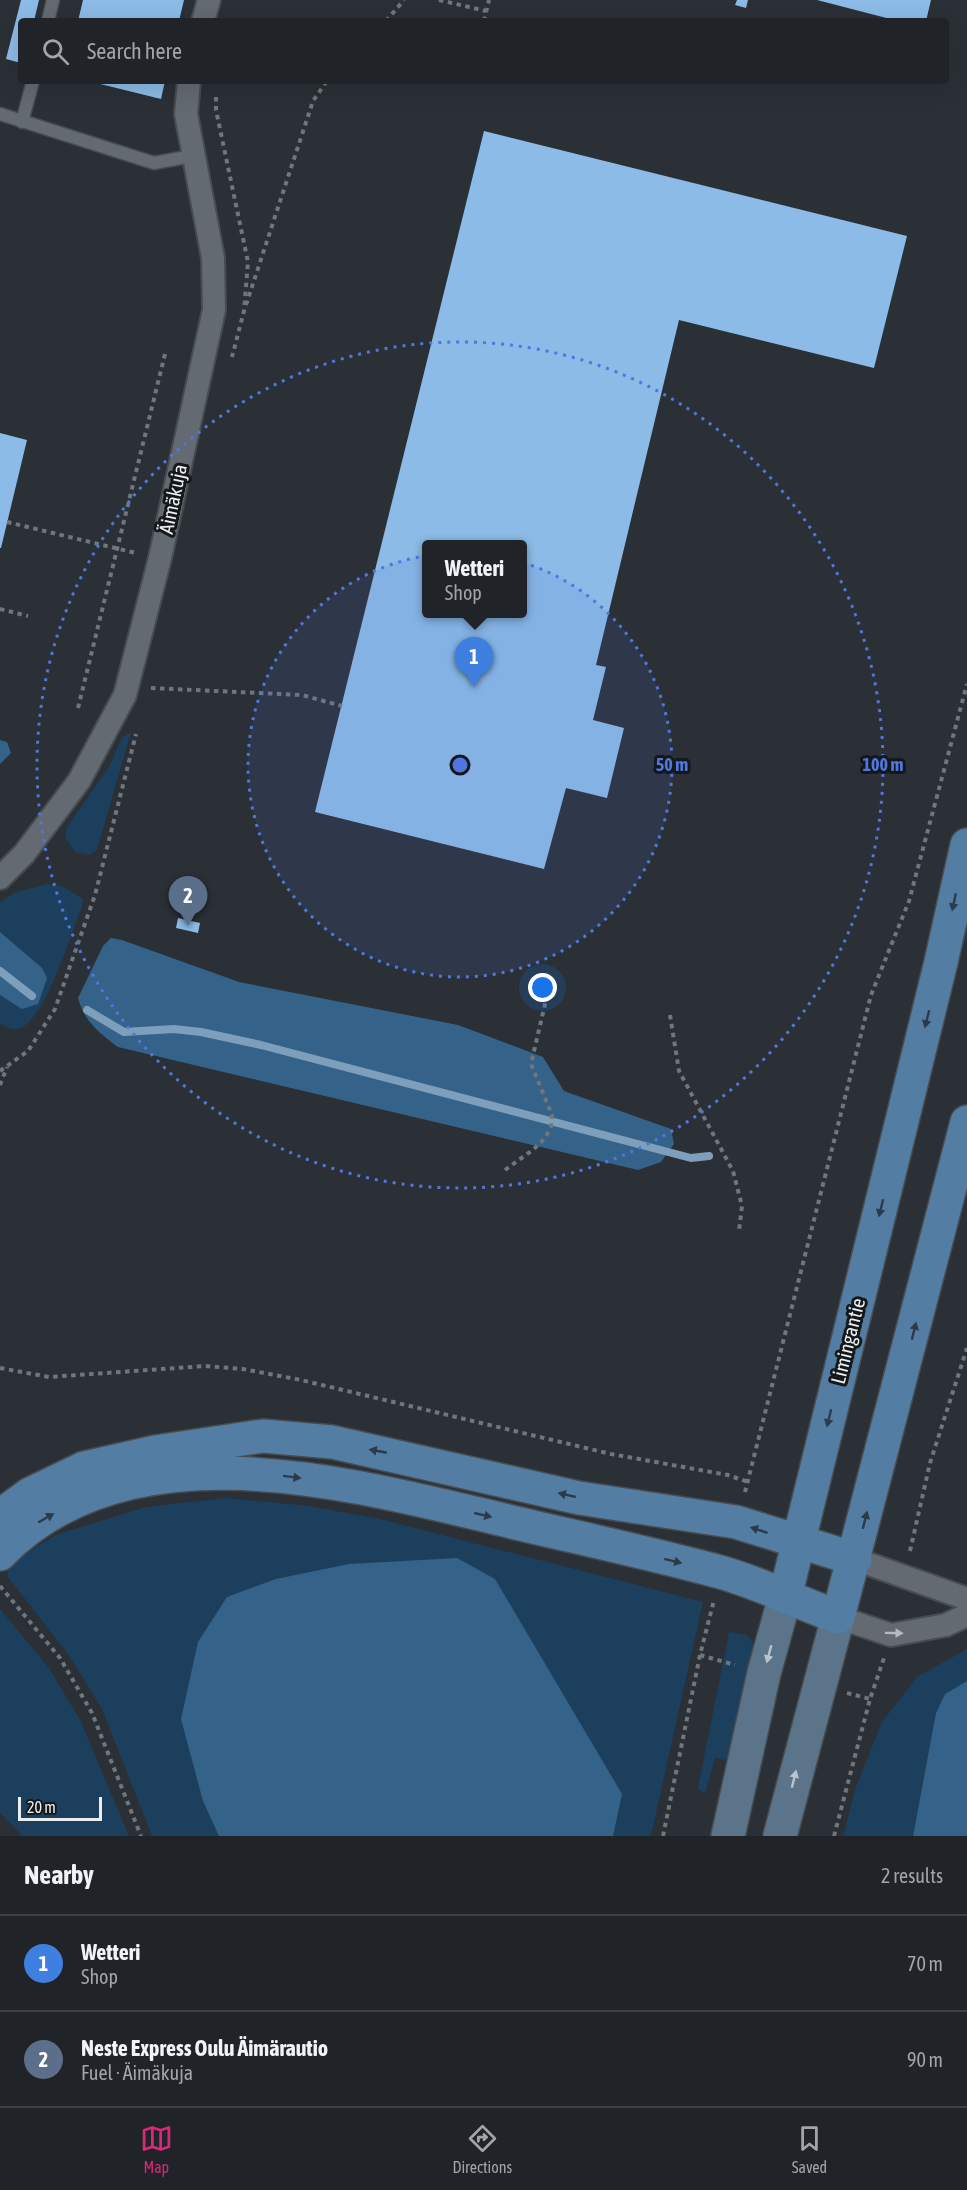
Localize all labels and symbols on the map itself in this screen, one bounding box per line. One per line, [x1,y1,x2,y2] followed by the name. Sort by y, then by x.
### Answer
[154,462,191,536] street label: Äimäkuja
[454,638,494,687] pin: 1
[656,754,688,775] text: 50 m
[863,754,903,775] text: 100 m
[450,755,470,775] centre of rings
[168,876,207,926] pin: 2
[949,893,959,911] one-way arrow
[528,973,557,1002] your location
[922,1009,932,1028] one-way arrow
[875,1199,885,1217] one-way arrow
[826,1296,869,1386] street label: Limingantie
[909,1322,919,1340] one-way arrow
[824,1409,833,1427] one-way arrow
[368,1446,387,1455] one-way arrow
[283,1472,302,1482] one-way arrow
[558,1490,577,1499] one-way arrow
[474,1511,492,1521] one-way arrow
[861,1511,871,1529] one-way arrow
[38,1513,54,1524] one-way arrow
[750,1524,768,1534] one-way arrow
[663,1556,682,1566] one-way arrow
[884,1628,903,1638] one-way arrow
[764,1645,773,1663] one-way arrow
[790,1770,800,1788] one-way arrow
[18,1794,102,1822] scale bar

